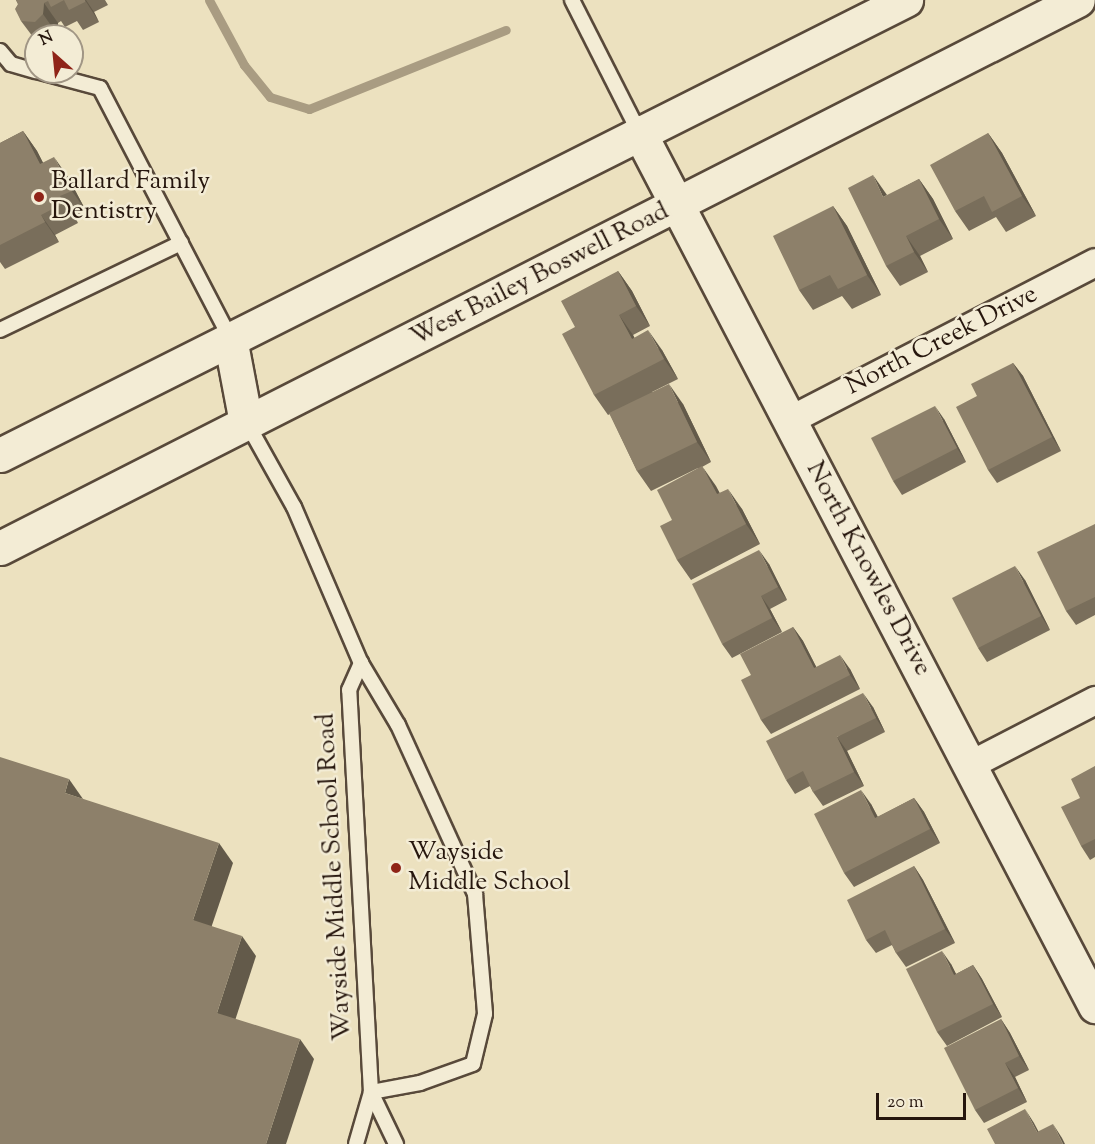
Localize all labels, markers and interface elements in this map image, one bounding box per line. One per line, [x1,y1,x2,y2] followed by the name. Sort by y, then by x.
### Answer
[24,24,84,84] north arrow
[36,26,57,52] text: N
[51,166,210,228] place label: Ballard Family Dentistry
[32,190,46,204] marker: Ballard Family Dentistry
[405,196,675,354] street label: West Bailey Boswell Road
[841,279,1043,403] street label: North Creek Drive
[798,457,938,681] street label: North Knowles Drive
[311,712,359,1042] street label: Wayside Middle School Road
[408,837,571,898] place label: Wayside Middle School
[389,861,403,875] marker: Wayside Middle School
[879,1081,969,1119] scale bar
[887,1090,924,1116] text: 20 m

